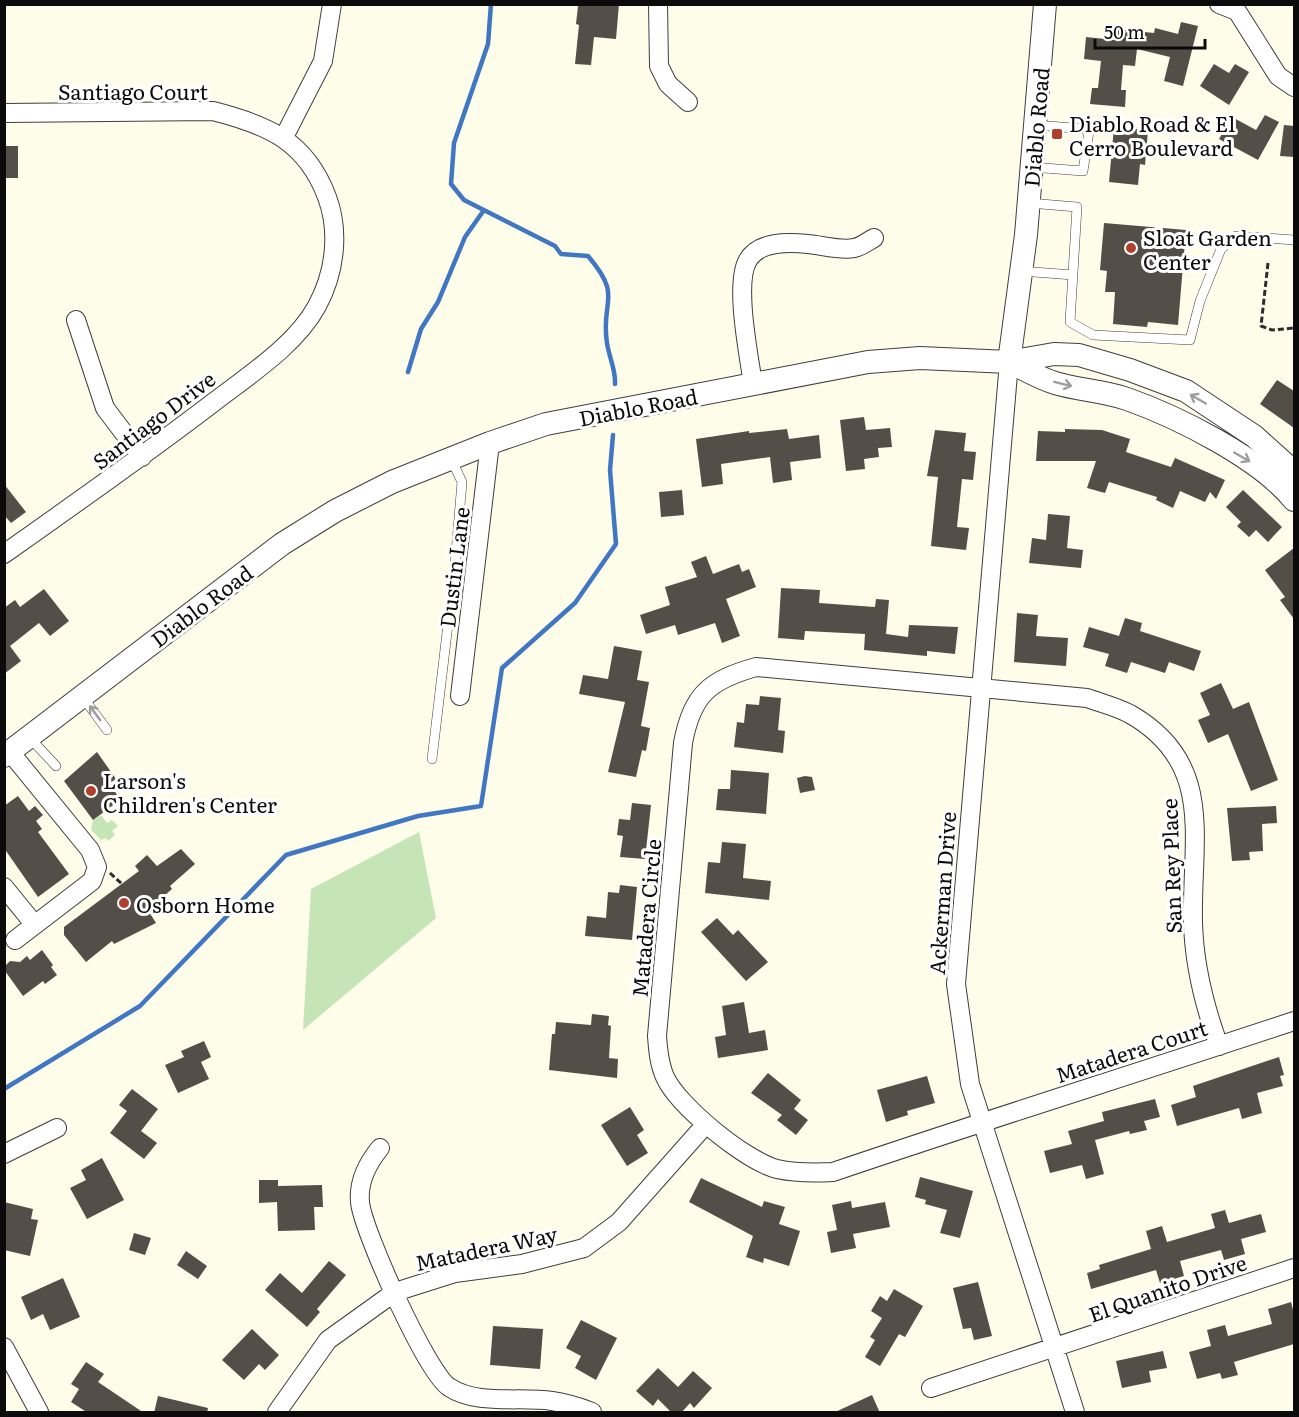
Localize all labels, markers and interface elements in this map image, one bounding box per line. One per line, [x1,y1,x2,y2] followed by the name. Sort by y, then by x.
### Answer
[1095,12,1204,50] scale bar
[1104,18,1145,45] text: 50 m
[1014,66,1056,188] street label: Diablo Road
[58,75,208,106] street label: Santiago Court
[1069,107,1235,162] place label: Diablo Road & El Cerro Boulevard
[1050,127,1064,141] marker: Diablo Road & El Cerro Boulevard
[1143,221,1272,276] place label: Sloat Garden Center
[1124,241,1138,255] marker: Sloat Garden Center
[85,362,221,475] street label: Santiago Drive
[576,379,700,433] street label: Diablo Road
[1053,379,1072,391] one-way arrow
[1190,392,1207,404] one-way arrow
[1233,452,1250,464] one-way arrow
[430,505,476,629] street label: Dustin Lane
[144,556,259,654] street label: Diablo Road
[88,706,101,722] one-way arrow
[103,764,277,819] place label: Larson's Children's Center
[84,784,98,798] marker: Larson's Children's Center
[1152,798,1188,934] street label: San Rey Place
[920,810,962,976] street label: Ackerman Drive
[623,837,667,999] street label: Matadera Circle
[136,888,275,919] place label: Osborn Home
[117,896,131,910] marker: Osborn Home
[1051,1011,1212,1089] street label: Matadera Court
[412,1217,561,1277] street label: Matadera Way
[1084,1245,1250,1329] street label: El Quanito Drive

